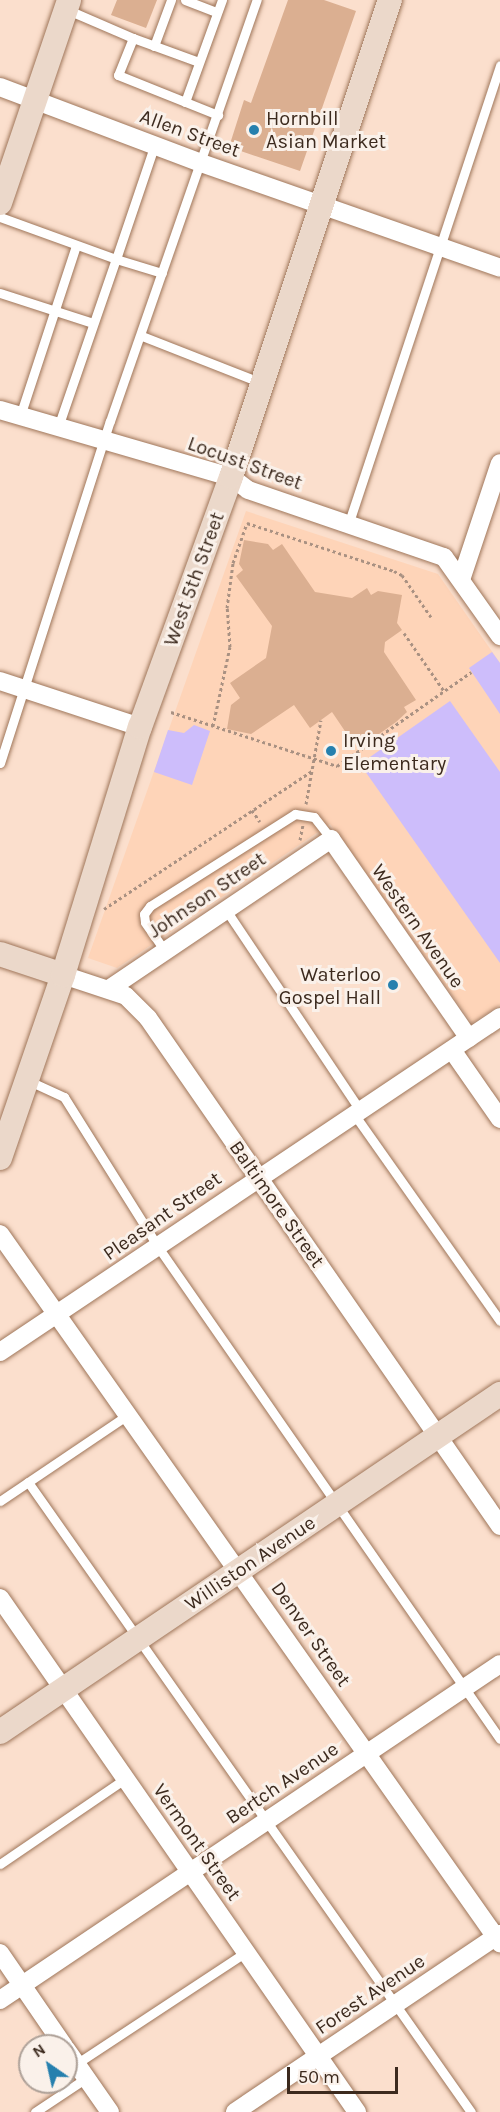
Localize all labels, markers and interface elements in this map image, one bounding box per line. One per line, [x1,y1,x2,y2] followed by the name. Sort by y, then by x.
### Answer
[137,104,243,162] street label: Allen Street
[266,106,386,153] place label: Hornbill Asian Market
[247,123,261,137] marker: Hornbill Asian Market
[184,431,306,495] street label: Locust Street
[159,509,229,649] street label: West 5th Street
[343,728,446,775] place label: Irving Elementary
[324,744,338,758] marker: Irving Elementary
[144,847,270,943] street label: Johnson Street
[366,859,470,993] street label: Western Avenue
[279,962,381,1009] place label: Waterloo Gospel Hall
[386,978,400,992] marker: Waterloo Gospel Hall
[224,1136,330,1272] street label: Baltimore Street
[98,1166,226,1266] street label: Pleasant Street
[180,1510,320,1616] street label: Williston Avenue
[266,1577,356,1691] street label: Denver Street
[221,1737,343,1829] street label: Bertch Avenue
[148,1779,246,1905] street label: Vermont Street
[311,1949,429,2039] street label: Forest Avenue
[18,2034,78,2094] north arrow
[29,2039,49,2061] text: N
[290,2055,401,2093] scale bar
[298,2066,340,2088] text: 50 m

